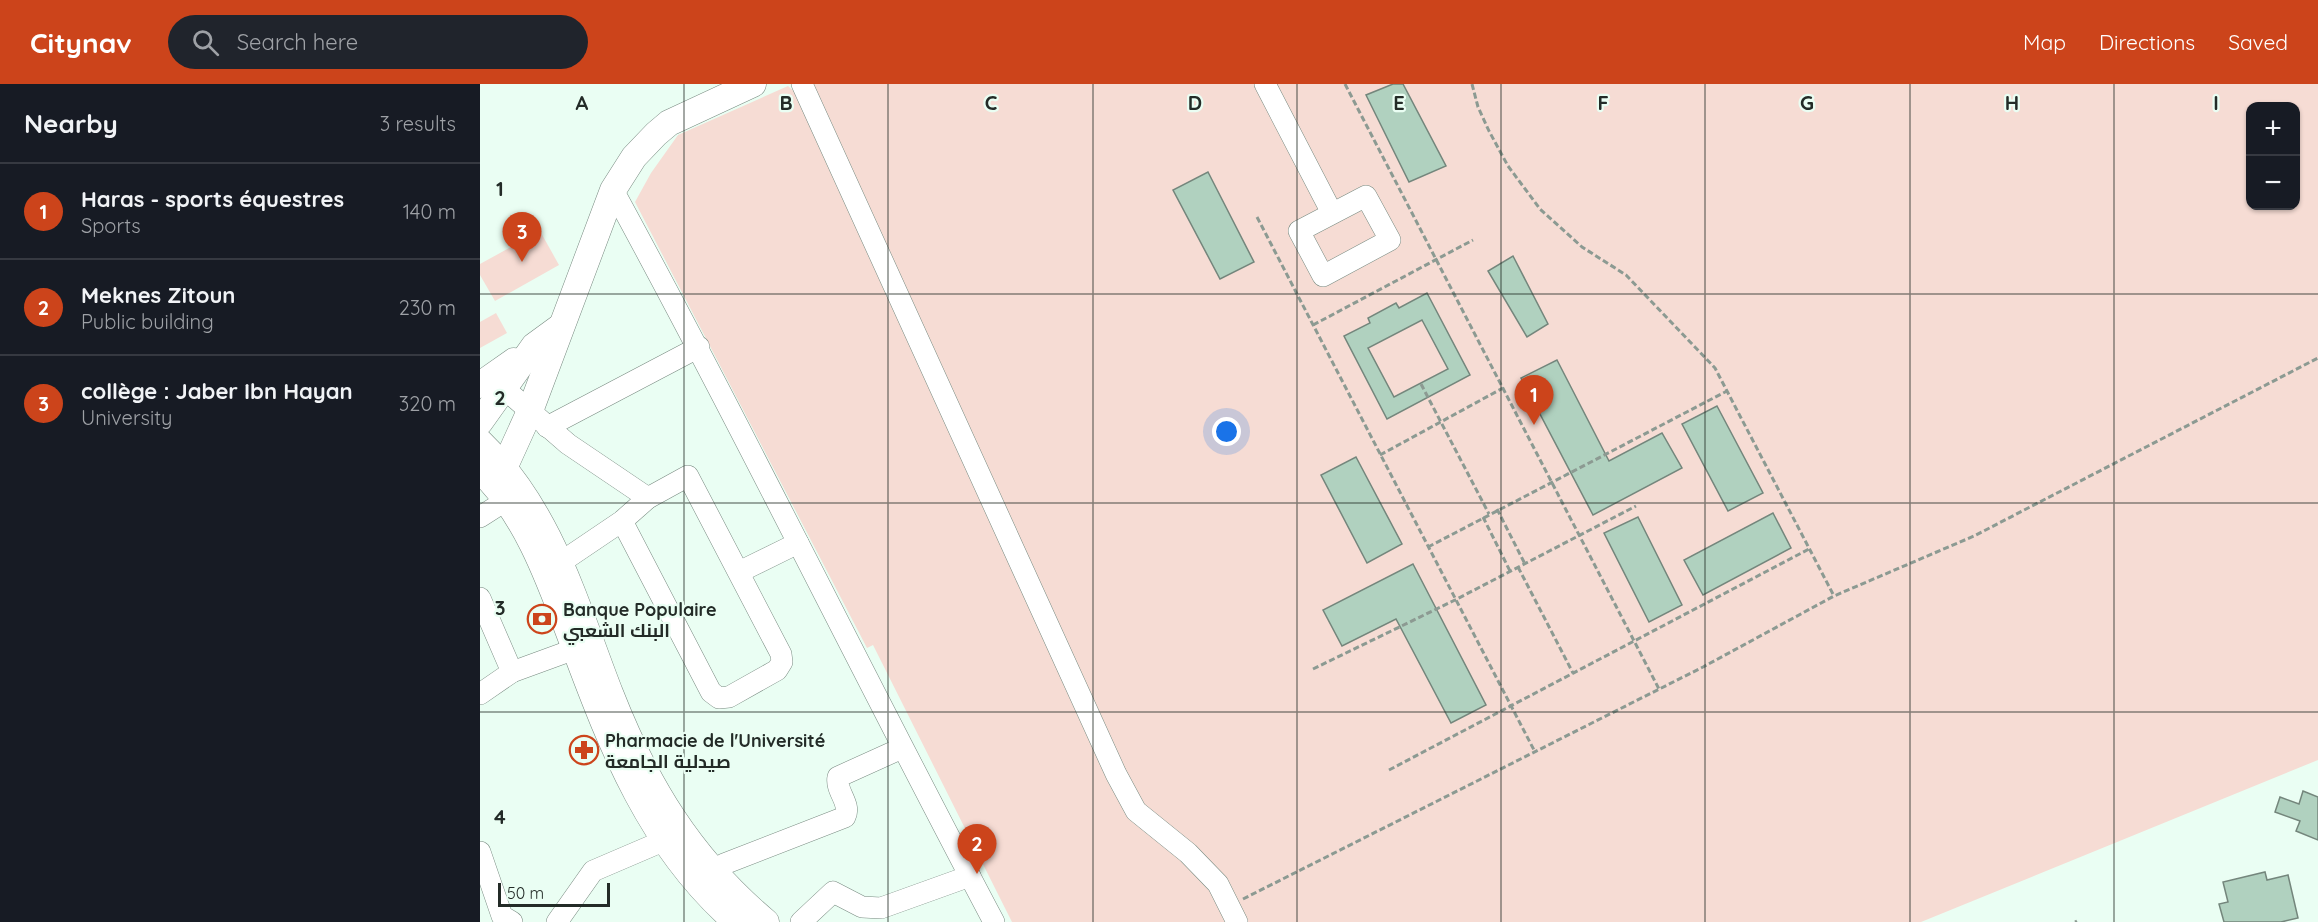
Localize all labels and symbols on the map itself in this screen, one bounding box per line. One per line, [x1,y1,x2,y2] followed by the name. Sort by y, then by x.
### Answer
[576,90,589,115] text: A
[779,90,793,115] text: B
[985,90,998,115] text: C
[1188,90,1202,115] text: D
[1393,90,1405,115] text: E
[1597,90,1609,115] text: F
[1800,90,1814,115] text: G
[2005,90,2019,115] text: H
[2213,90,2219,115] text: I
[496,176,504,201] text: 1
[502,212,542,262] pin: 3
[1514,376,1554,425] pin: 1
[494,385,506,410] text: 2
[1212,417,1241,446] your location
[495,595,505,620] text: 3
[563,598,717,646] place label: Banque Populaire البنك الشعبي
[526,603,558,635] bank icon: Banque Populaire البنك الشعبي
[605,729,825,773] place label: Pharmacie de l'Université صيدلية الجامعة
[568,734,600,766] pharmacy icon: Pharmacie de l'Université صيدلية الجامعة
[494,804,506,829] text: 4
[958,824,996,874] pin: 2
[498,880,610,908] scale bar

